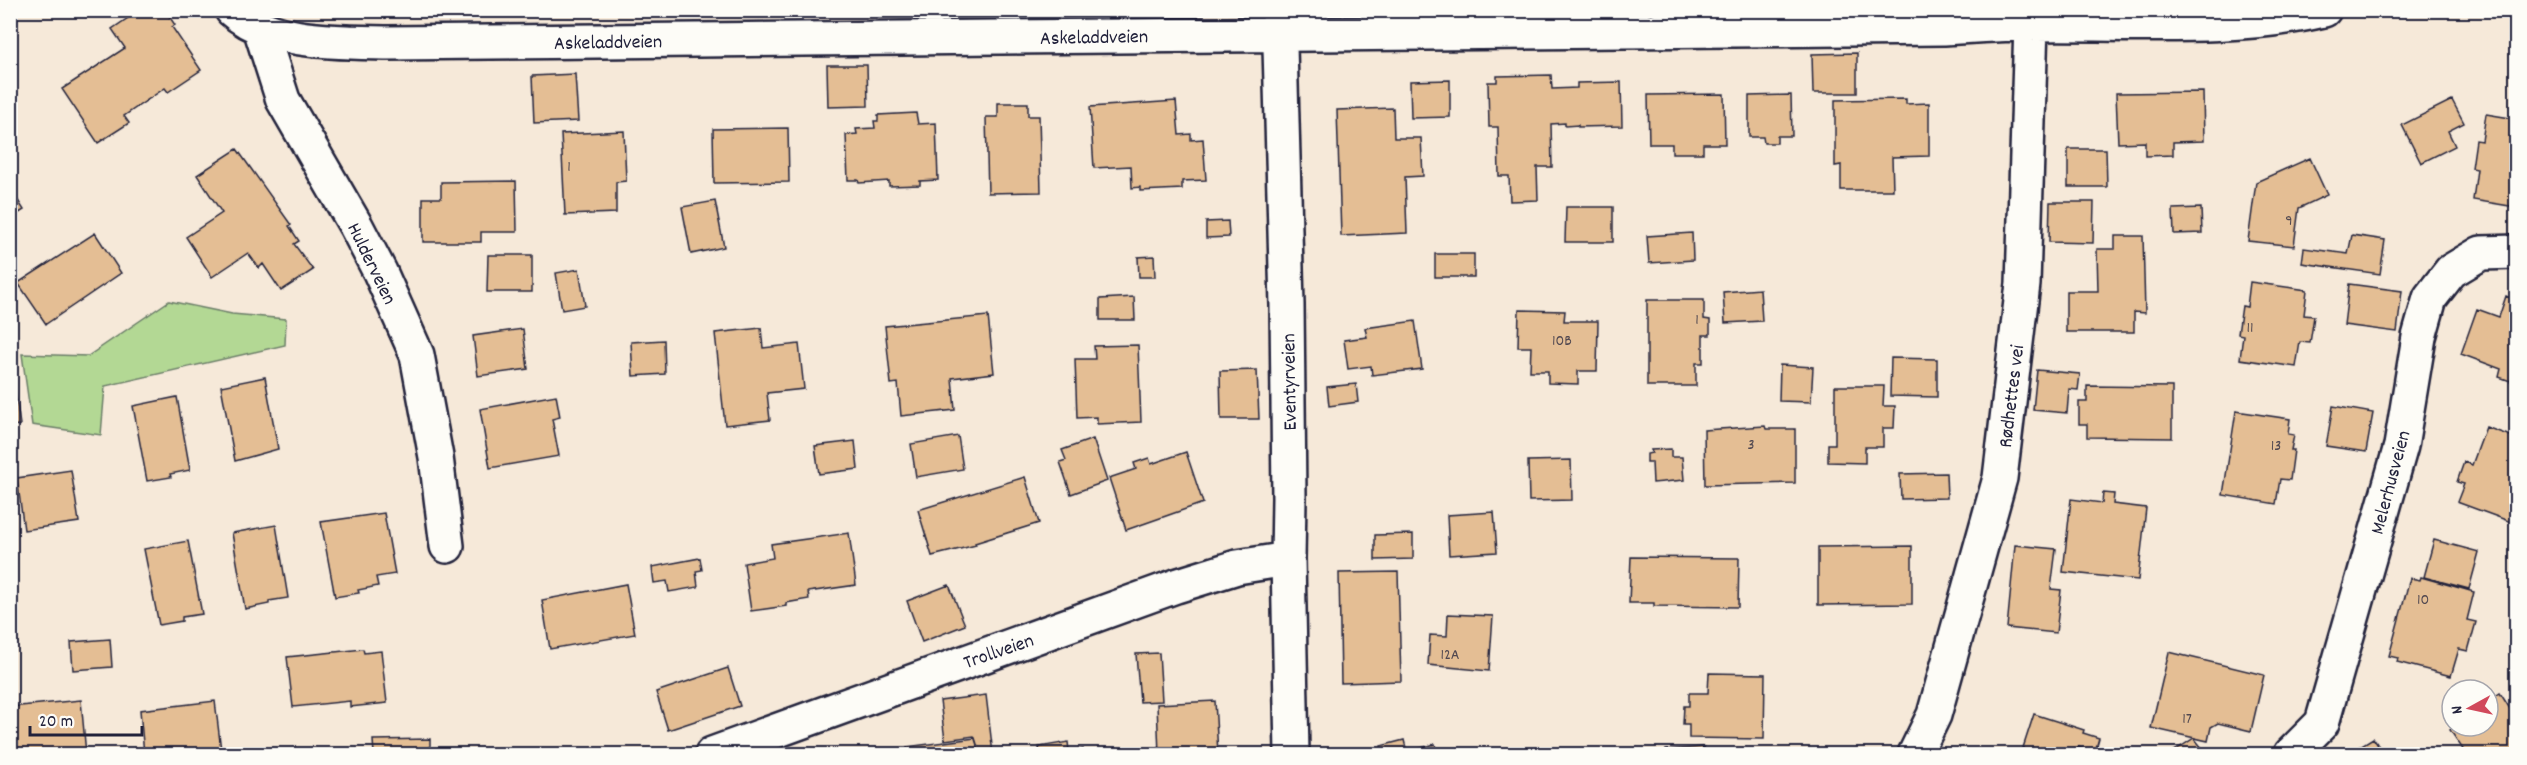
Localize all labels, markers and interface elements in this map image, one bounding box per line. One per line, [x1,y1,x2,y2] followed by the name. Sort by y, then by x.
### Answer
[1040,24,1148,54] street label: Askeladdveien
[554,29,662,59] street label: Askeladdveien
[567,156,571,179] house number: 1
[2285,210,2293,233] house number: 9
[338,219,402,310] street label: Hulderveien
[1695,309,1699,332] house number: 1
[2246,317,2254,340] house number: 11
[1552,330,1572,353] house number: 10B
[1276,333,1306,431] street label: Eventyrveien
[1993,343,2033,449] street label: Rødhettes vei
[2365,428,2419,538] street label: Melerhusveien
[1747,434,1755,457] house number: 3
[2271,435,2281,458] house number: 13
[2417,589,2429,612] house number: 10
[960,628,1038,678] street label: Trollveien
[1440,644,1460,667] house number: 12A
[2440,678,2500,738] north arrow
[30,699,142,737] scale bar
[2446,704,2470,715] text: N
[2182,708,2192,731] house number: 17
[39,710,73,735] text: 20 m

